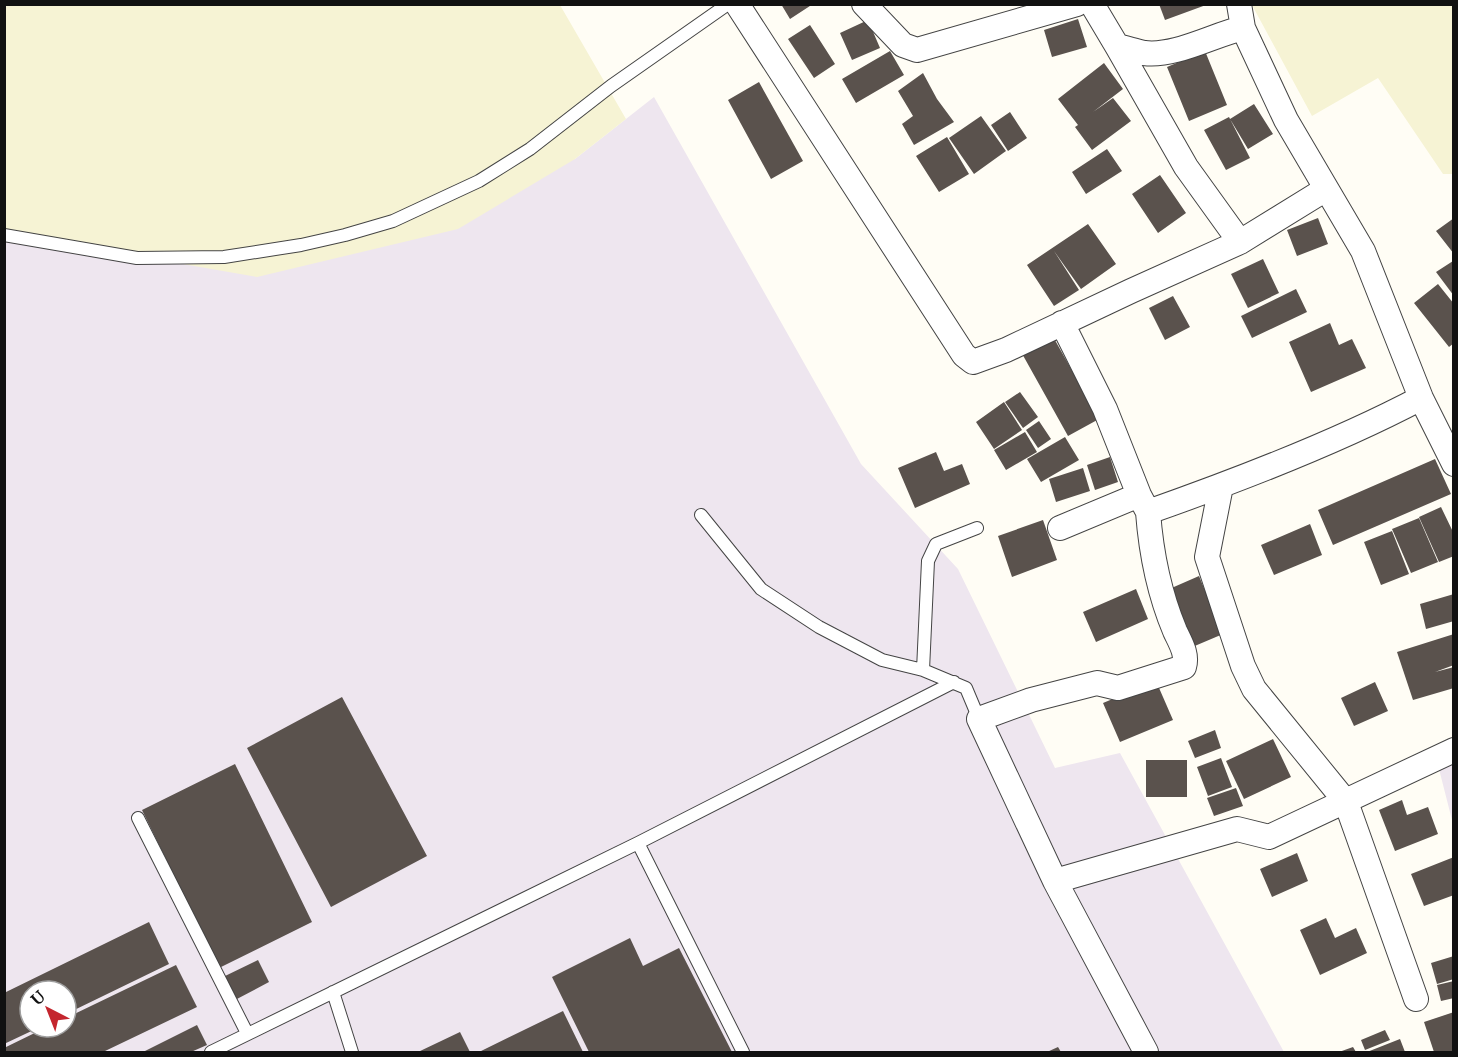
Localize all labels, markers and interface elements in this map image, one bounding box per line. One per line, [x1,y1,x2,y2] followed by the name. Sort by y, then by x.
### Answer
[18,979,78,1039] north arrow
[27,986,49,1009] text: U

